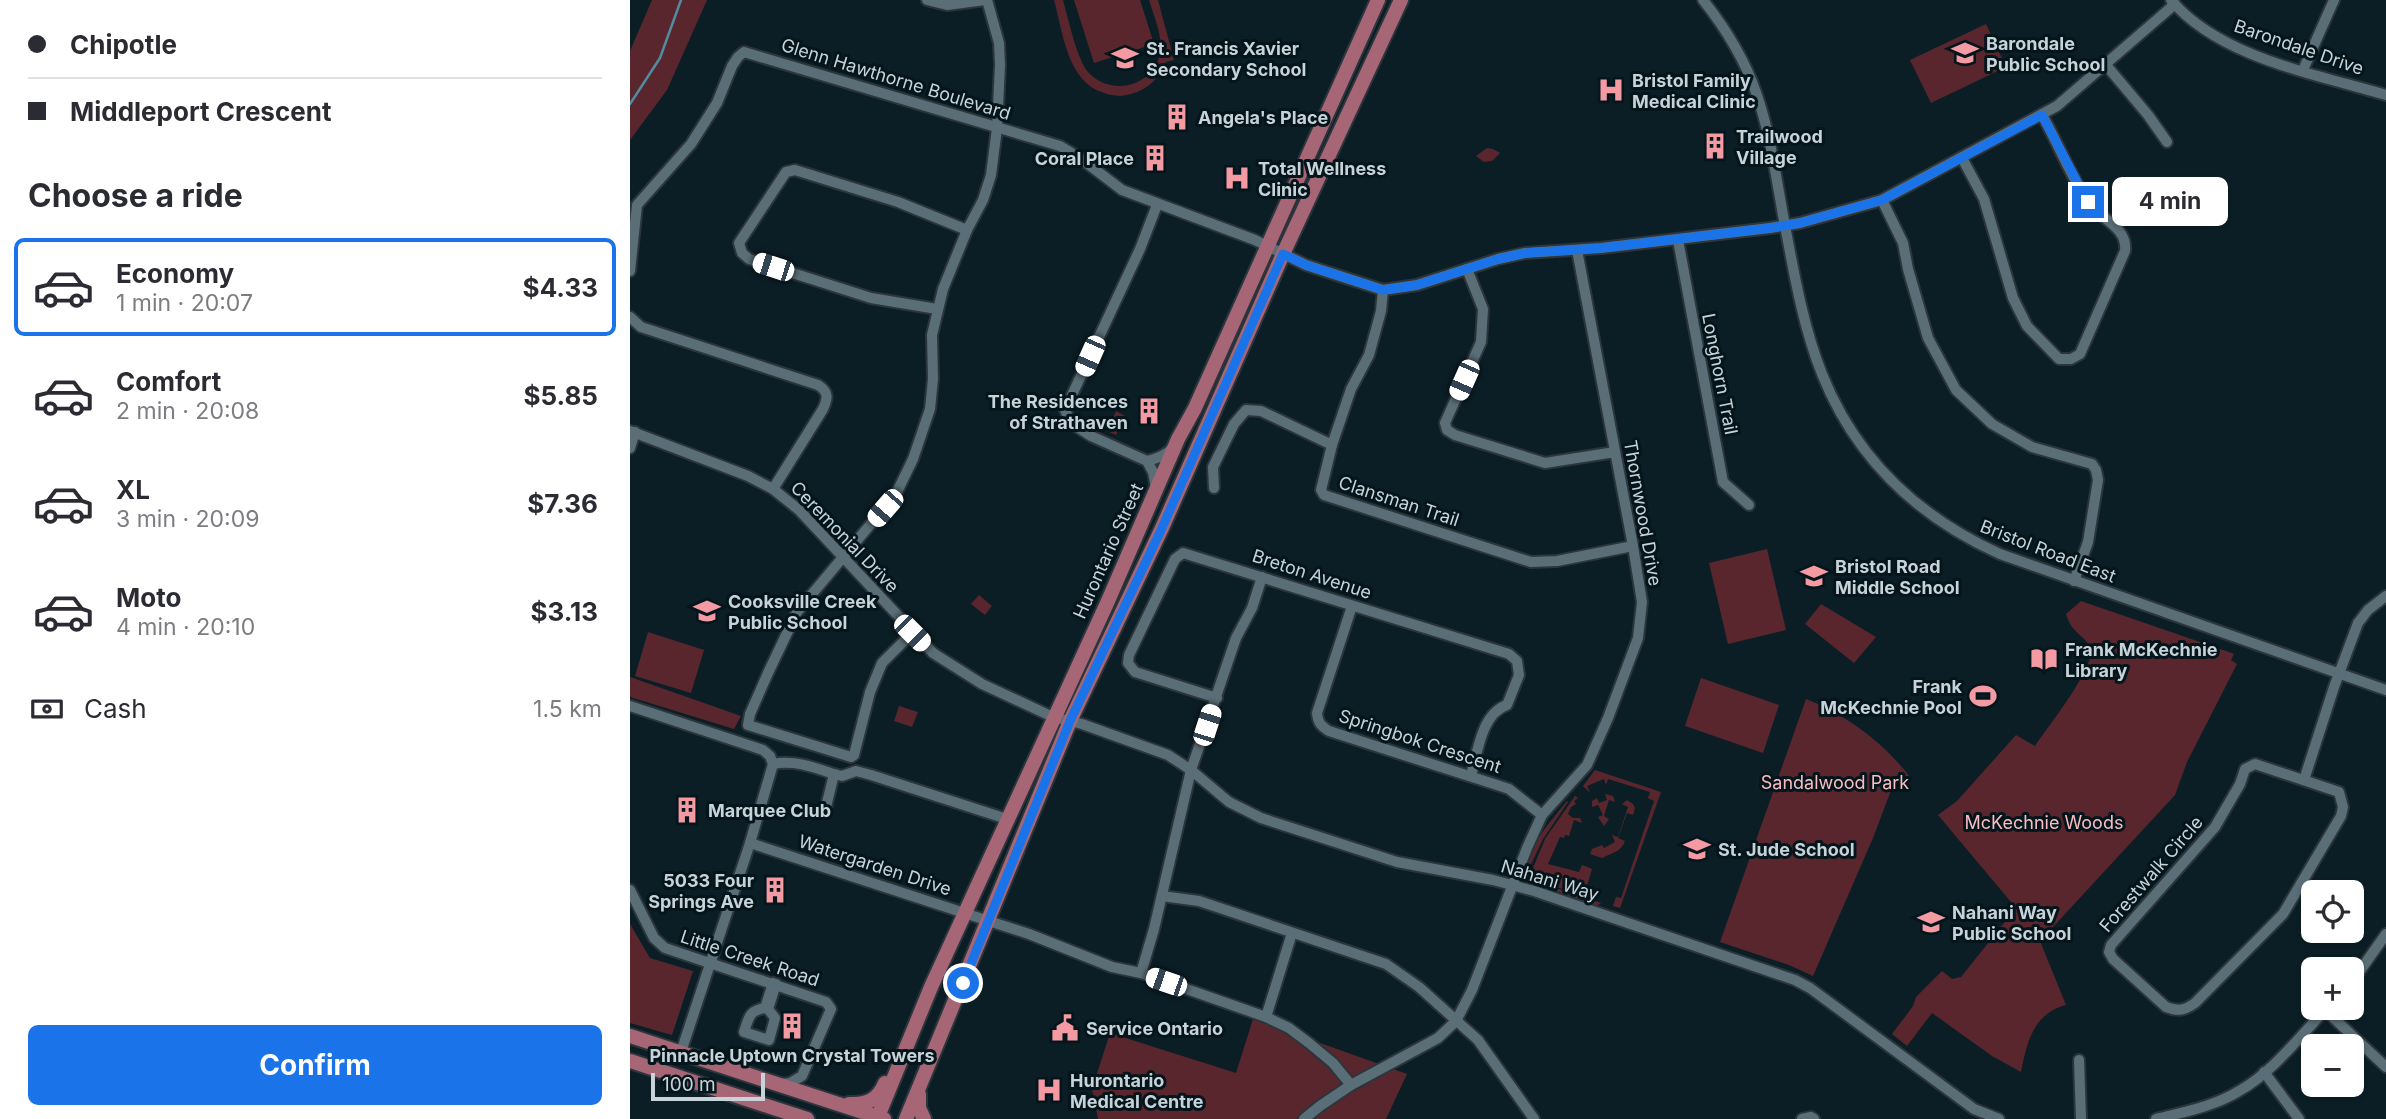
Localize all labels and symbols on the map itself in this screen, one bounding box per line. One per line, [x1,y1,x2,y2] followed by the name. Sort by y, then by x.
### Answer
[2232,15,2366,79] street label: Barondale Drive
[1986,33,2105,75] place label: Barondale Public School
[779,34,1013,124] street label: Glenn Hawthorne Boulevard
[1146,38,1306,80] place label: St. Francis Xavier Secondary School
[1950,38,1980,68] school or university icon: Barondale Public School
[1110,43,1140,73] school or university icon: St. Francis Xavier Secondary School
[1632,70,1756,112] place label: Bristol Family Medical Clinic
[1596,75,1626,105] hospital icon: Bristol Family Medical Clinic
[1162,102,1192,132] building icon: Angela's Place
[1198,107,1329,128] place label: Angela's Place
[1736,126,1823,168] place label: Trailwood Village
[1700,131,1730,161] building icon: Trailwood Village
[1140,143,1170,173] building icon: Coral Place
[1035,148,1134,169] place label: Coral Place
[1258,158,1386,200] place label: Total Wellness Clinic
[1222,163,1252,193] hospital icon: Total Wellness Clinic
[2112,178,2228,227] callout: 4 min
[2072,186,2104,218] route end
[750,251,797,283] car
[1698,312,1742,436] street label: Longhorn Trail
[1072,333,1109,379] car
[1446,357,1483,403] car
[988,391,1128,433] place label: The Residences of Strathaven
[1134,396,1164,426] building icon: The Residences of Strathaven
[1620,439,1666,587] street label: Thornwood Drive
[1336,472,1462,530] street label: Clansman Trail
[787,477,903,597] street label: Ceremonial Drive
[1069,480,1147,622] street label: Hurontario Street
[864,485,907,531] car
[1977,515,2119,587] street label: Bristol Road East
[1250,545,1374,603] street label: Breton Avenue
[1835,556,1960,598] place label: Bristol Road Middle School
[1799,561,1829,591] school or university icon: Bristol Road Middle School
[728,591,877,633] place label: Cooksville Creek Public School
[692,596,722,626] school or university icon: Cooksville Creek Public School
[890,611,935,655] car
[2065,639,2218,681] place label: Frank McKechnie Library
[2029,644,2059,674] library icon: Frank McKechnie Library
[1820,676,1963,718] place label: Frank McKechnie Pool
[1968,681,1998,711] sports icon: Frank McKechnie Pool
[1191,702,1224,748] car
[1336,705,1504,777] street label: Springbok Crescent
[1761,772,1909,793] park label: Sandalwood Park
[672,795,702,825] building icon: Marquee Club
[708,800,831,821] place label: Marquee Club
[1965,812,2123,833] park label: McKechnie Woods
[2095,812,2207,936] street label: Forestwalk Circle
[796,830,954,900] street label: Watergarden Drive
[1682,834,1712,864] school or university icon: St. Jude School
[1718,839,1855,860] place label: St. Jude School
[1499,855,1601,905] street label: Nahani Way
[648,870,754,912] place label: 5033 Four Springs Ave
[760,875,790,905] building icon: 5033 Four Springs Ave
[1952,902,2071,944] place label: Nahani Way Public School
[1916,907,1946,937] school or university icon: Nahani Way Public School
[678,926,822,990] street label: Little Creek Road
[1143,965,1190,999] car
[947,967,979,999] route start
[777,1011,807,1041] building icon: Pinnacle Uptown Crystal Towers
[1050,1013,1080,1043] public building icon: Service Ontario
[1086,1018,1223,1039] place label: Service Ontario
[649,1045,935,1066] place label: Pinnacle Uptown Crystal Towers
[651,1070,765,1102] scale bar
[1070,1070,1204,1112] place label: Hurontario Medical Centre
[1034,1075,1064,1105] hospital icon: Hurontario Medical Centre

